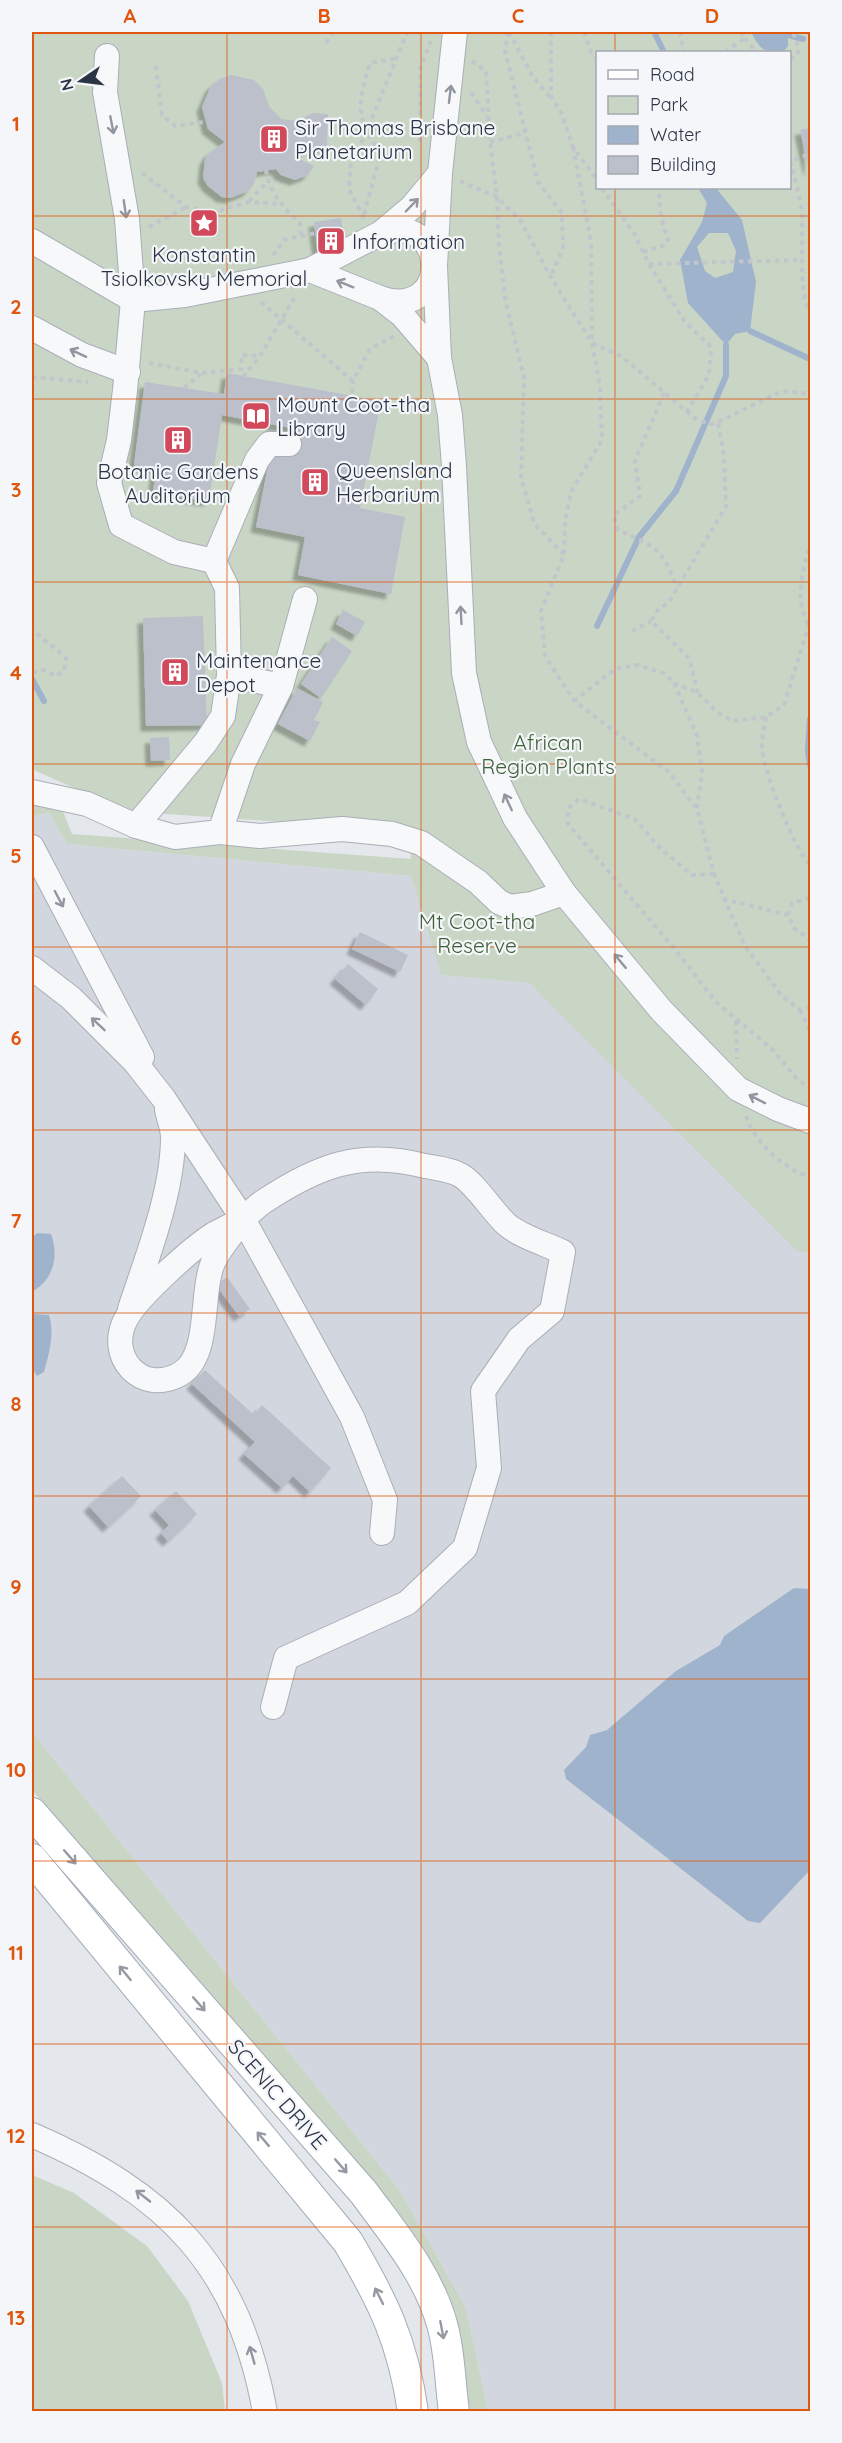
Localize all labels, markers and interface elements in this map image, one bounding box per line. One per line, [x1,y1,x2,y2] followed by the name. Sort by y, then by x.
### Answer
[124,3,137,28] text: A
[317,3,331,28] text: B
[512,3,525,28] text: C
[705,3,719,28] text: D
[51,51,111,111] north arrow
[596,51,791,189] legend
[650,63,695,86] text: Road
[55,77,78,93] text: N
[444,85,455,104] one-way arrow
[650,93,688,116] text: Park
[12,111,20,136] text: 1
[107,114,118,134] one-way arrow
[295,114,495,164] place label: Sir Thomas Brisbane Planetarium
[258,123,290,155] building icon: Sir Thomas Brisbane Planetarium
[650,123,701,146] text: Water
[650,153,716,176] text: Building
[405,198,419,213] one-way arrow
[120,199,131,218] one-way arrow
[188,207,220,239] place icon: Konstantin Tsiolkovsky Memorial
[315,225,347,257] building icon: Information
[352,228,465,254] place label: Information
[101,241,307,291] place label: Konstantin Tsiolkovsky Memorial
[337,278,355,289] one-way arrow
[10,294,22,319] text: 2
[70,346,88,358] one-way arrow
[277,391,430,441] place label: Mount Coot-tha Library
[240,400,272,432] library icon: Mount Coot-tha Library
[162,424,194,456] building icon: Botanic Gardens Auditorium
[336,457,452,507] place label: Queensland Herbarium
[97,458,259,508] place label: Botanic Gardens Auditorium
[299,466,331,498] building icon: Queensland Herbarium
[11,477,21,502] text: 3
[456,606,467,626] one-way arrow
[196,647,321,697] place label: Maintenance Depot
[159,656,191,688] building icon: Maintenance Depot
[10,660,22,685] text: 4
[481,729,615,779] park label: African Region Plants
[501,794,513,812] one-way arrow
[10,843,22,868] text: 5
[54,889,65,907] one-way arrow
[419,908,535,958] park label: Mt Coot-tha Reserve
[614,953,627,969] one-way arrow
[91,1016,106,1031] one-way arrow
[10,1025,22,1050] text: 6
[748,1092,766,1104] one-way arrow
[11,1208,22,1233] text: 7
[11,1391,22,1416] text: 8
[10,1574,22,1599] text: 9
[6,1757,26,1782] text: 10
[63,1850,77,1865] one-way arrow
[8,1940,24,1965] text: 11
[119,1965,132,1981] one-way arrow
[192,1996,206,2011] one-way arrow
[223,2033,333,2155] street label: SCENIC DRIVE
[6,2123,26,2148] text: 12
[257,2131,270,2147] one-way arrow
[334,2158,348,2173] one-way arrow
[136,2190,152,2203] one-way arrow
[373,2287,384,2305] one-way arrow
[7,2305,25,2330] text: 13
[437,2320,448,2340] one-way arrow
[246,2345,257,2364] one-way arrow

